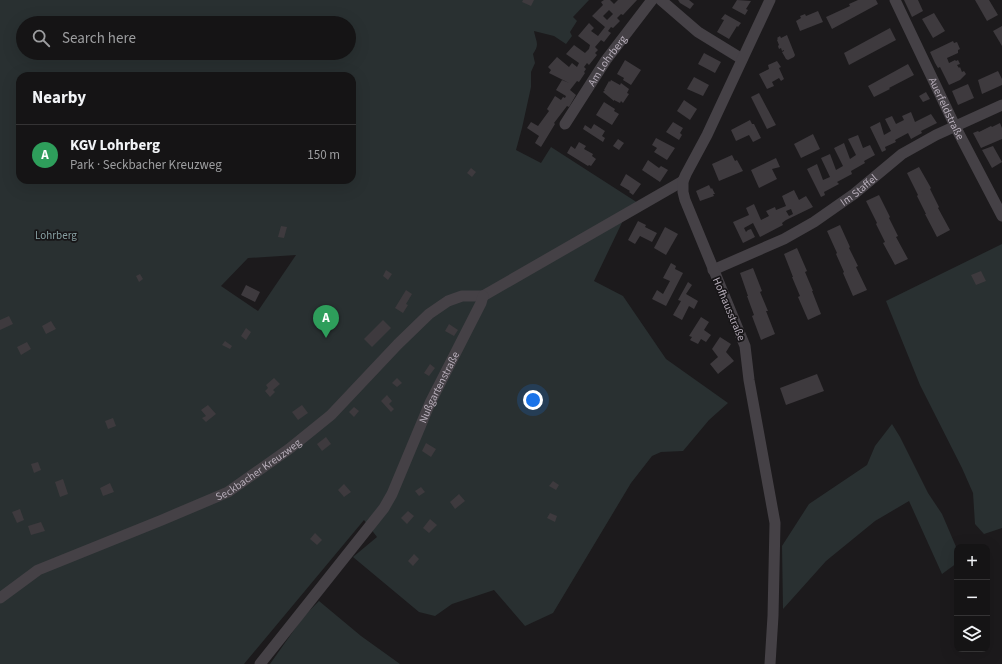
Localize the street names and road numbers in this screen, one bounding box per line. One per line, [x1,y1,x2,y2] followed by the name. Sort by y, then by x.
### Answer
[584,32,630,89] street label: Am Lohrberg
[925,75,969,143] street label: Auerfeldstraße
[837,170,880,209] street label: Im Staffel
[709,275,749,343] street label: Hofhausstraße
[415,348,463,425] street label: Nußgartenstraße
[213,435,304,504] street label: Seckbacher Kreuzweg

